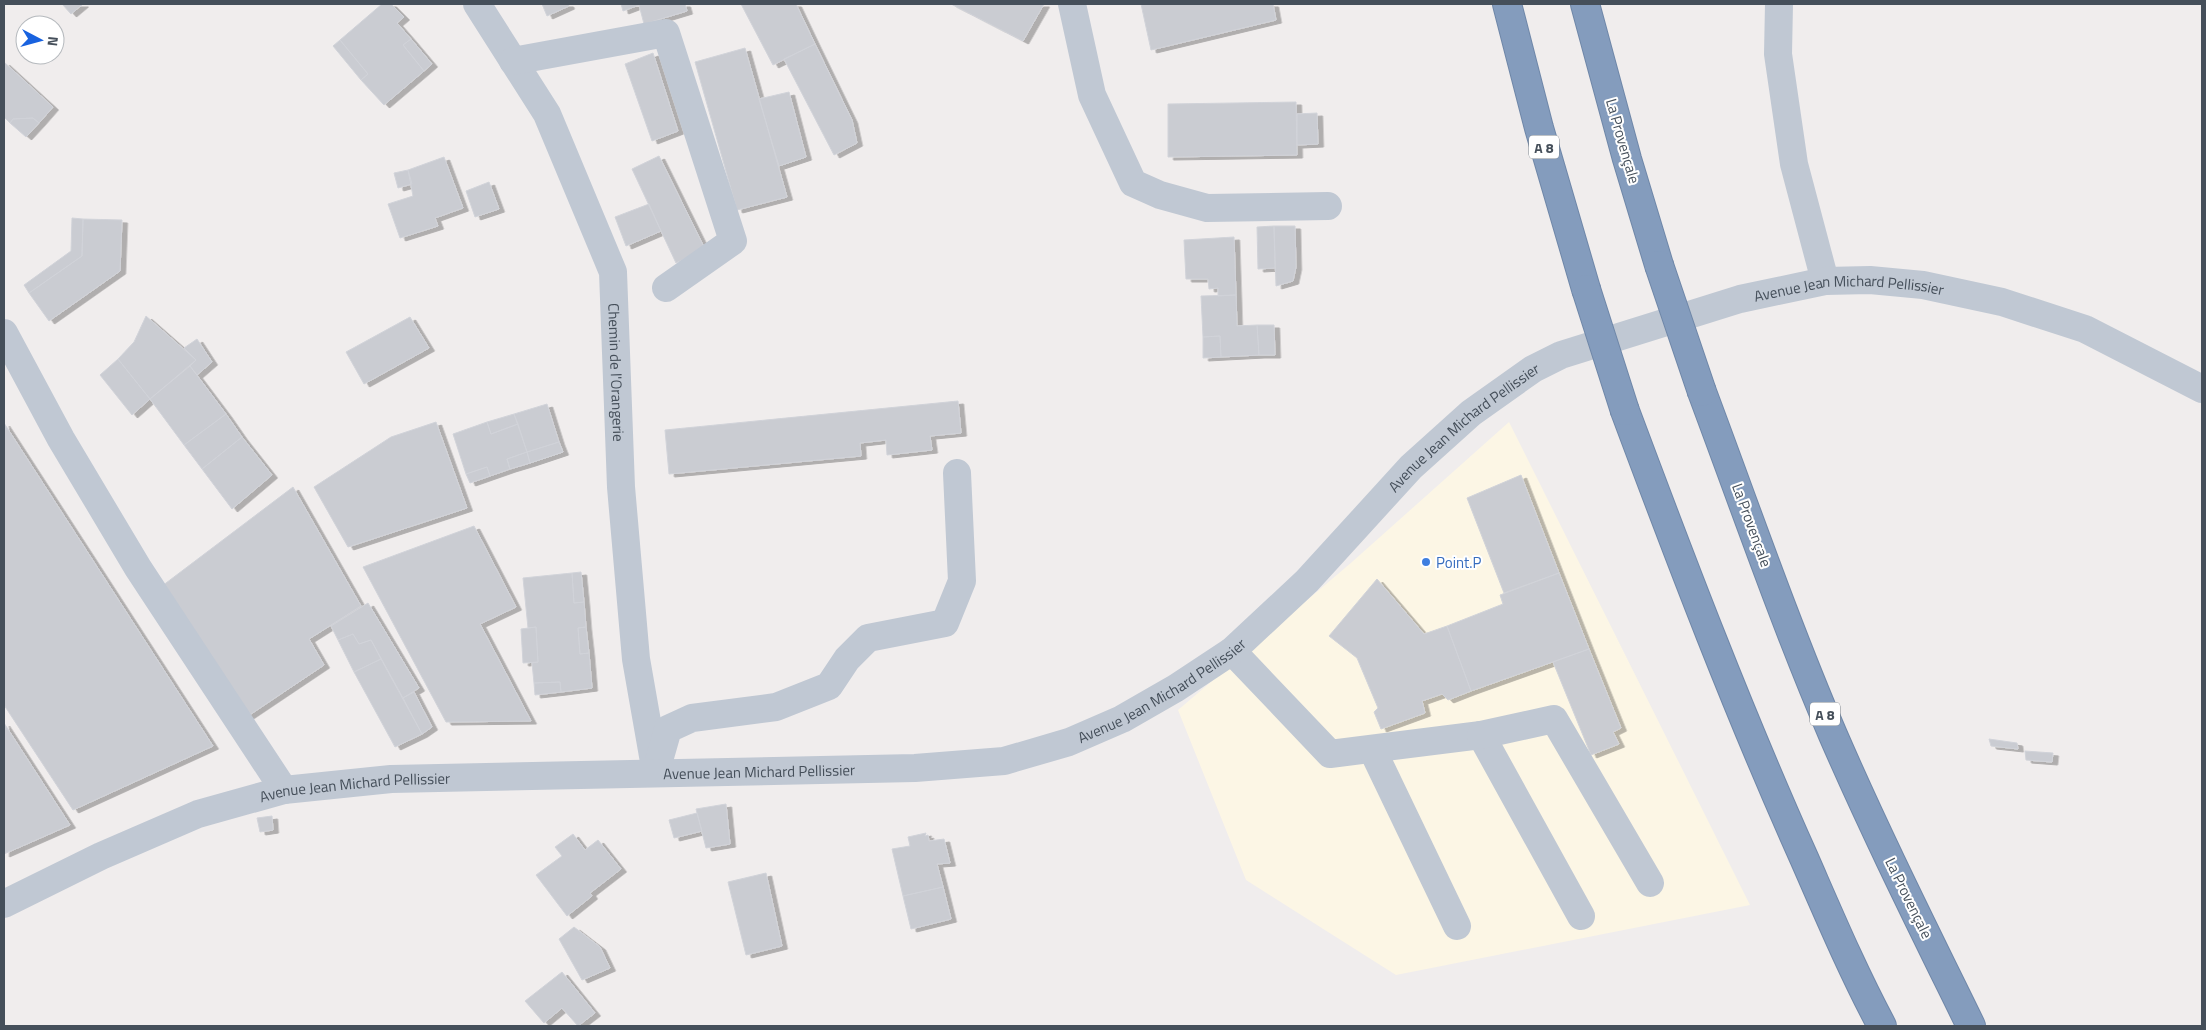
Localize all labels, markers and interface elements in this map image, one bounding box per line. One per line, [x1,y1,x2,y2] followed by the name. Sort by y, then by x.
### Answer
[15,15,65,65] north arrow
[42,35,64,47] text: N
[1600,96,1646,186] street label: La Provençale
[1529,136,1559,158] road number: A 8
[1752,268,1946,307] street label: Avenue Jean Michard Pellissier
[603,303,631,442] street label: Chemin de l'Orangerie
[1382,356,1543,497] street label: Avenue Jean Michard Pellissier
[1726,480,1778,570] street label: La Provençale
[1436,551,1482,574] place label: Point.P
[1420,556,1432,568] marker: Point.P
[1074,632,1251,749] street label: Avenue Jean Michard Pellissier
[1810,702,1840,726] road number: A 8
[663,758,855,785] street label: Avenue Jean Michard Pellissier
[257,766,450,808] street label: Avenue Jean Michard Pellissier
[1879,854,1939,942] street label: La Provençale

